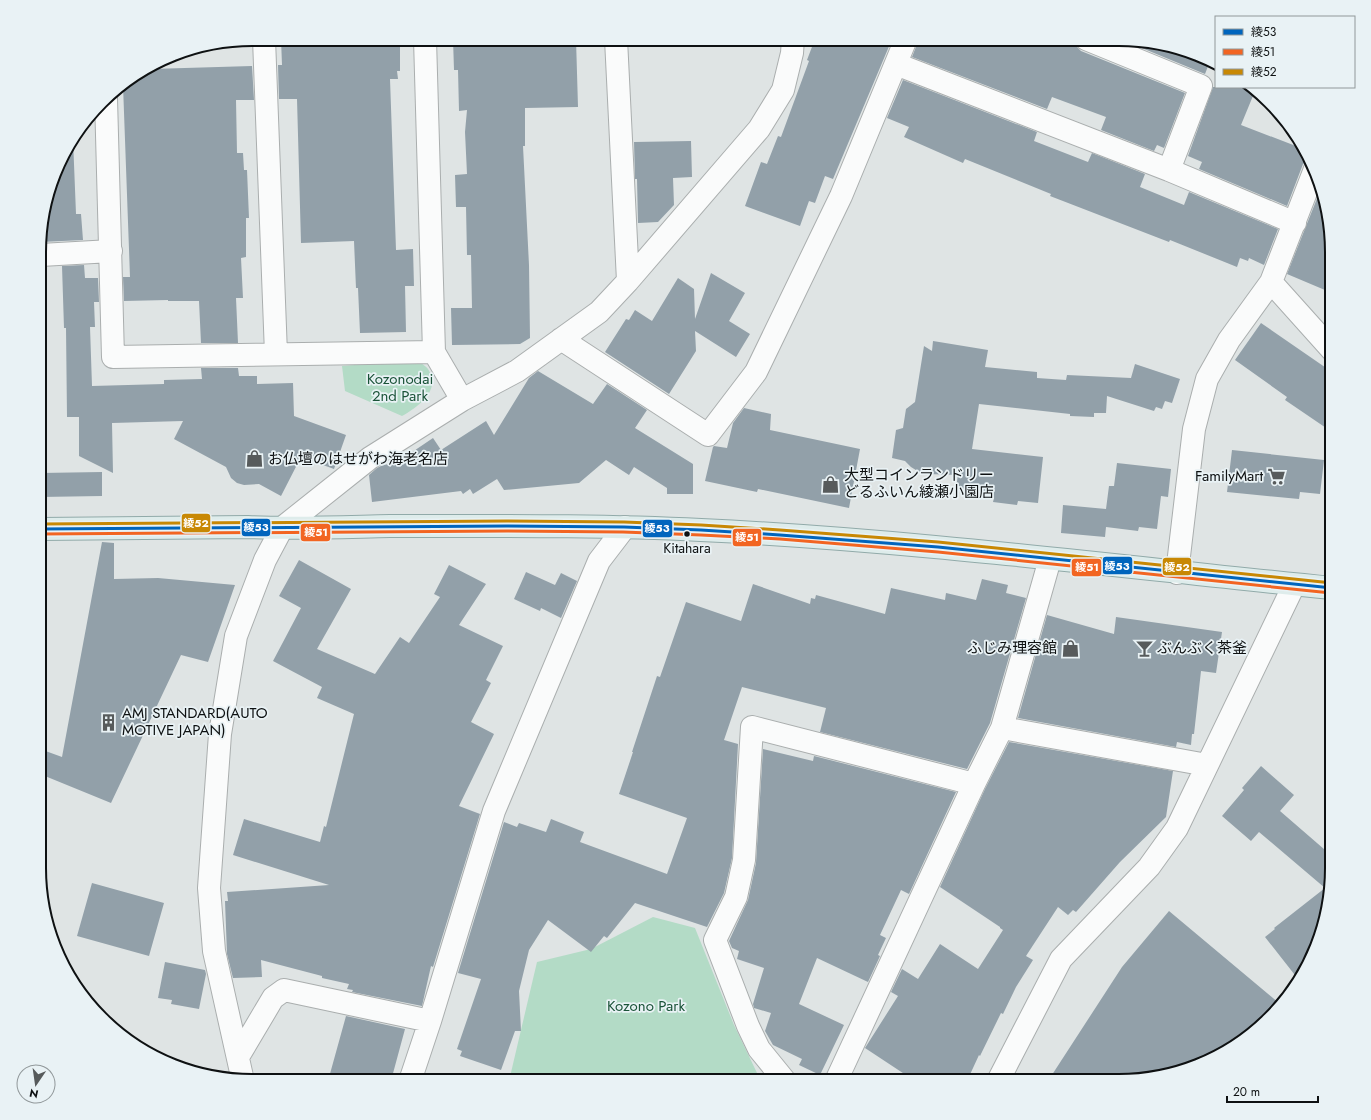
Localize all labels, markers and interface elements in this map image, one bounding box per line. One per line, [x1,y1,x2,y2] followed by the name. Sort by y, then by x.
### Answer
[1215,16,1355,88] legend
[1251,23,1277,41] text: 綾53
[1251,43,1275,61] text: 綾51
[1251,63,1277,81] text: 綾52
[367,368,433,407] park label: Kozonodai 2nd Park
[268,448,448,470] place label: お仏壇のはせがわ海老名店
[245,449,265,469] shop icon: お仏壇のはせがわ海老名店
[844,464,994,503] place label: 大型コインランドリー どるふいん綾瀬小園店
[1195,465,1263,487] place label: FamilyMart
[1266,466,1286,486] supermarket icon: FamilyMart
[821,474,841,494] shop icon: 大型コインランドリー どるふいん綾瀬小園店
[181,513,211,533] line badge: 綾52
[183,515,209,531] text: 綾52
[241,518,271,537] line badge: 綾53
[244,519,269,535] text: 綾53
[642,519,673,538] line badge: 綾53
[645,520,670,536] text: 綾53
[300,523,331,542] line badge: 綾51
[304,524,328,540] text: 綾51
[732,528,762,547] line badge: 綾51
[682,529,692,539] marker: Kitahara
[735,529,759,545] text: 綾51
[663,538,711,558] place label: Kitahara
[1102,556,1133,575] line badge: 綾53
[1162,557,1192,576] line badge: 綾52
[1071,558,1102,577] line badge: 綾51
[1105,558,1130,574] text: 綾53
[1075,559,1099,575] text: 綾51
[1164,559,1190,575] text: 綾52
[967,637,1057,659] place label: ふじみ理容館
[1157,637,1247,659] place label: ぶんぶく茶釜
[1060,638,1080,658] shop icon: ふじみ理容館
[1134,638,1154,658] bar icon: ぶんぶく茶釜
[122,702,268,741] place label: AMJ STANDARD(AUTO MOTIVE JAPAN)
[99,712,119,732] building icon: AMJ STANDARD(AUTO MOTIVE JAPAN)
[607,995,685,1017] park label: Kozono Park
[16,1064,56,1104] north arrow
[1227,1078,1318,1104] scale bar
[1233,1083,1260,1101] text: 20 m
[28,1085,40,1103] text: N

